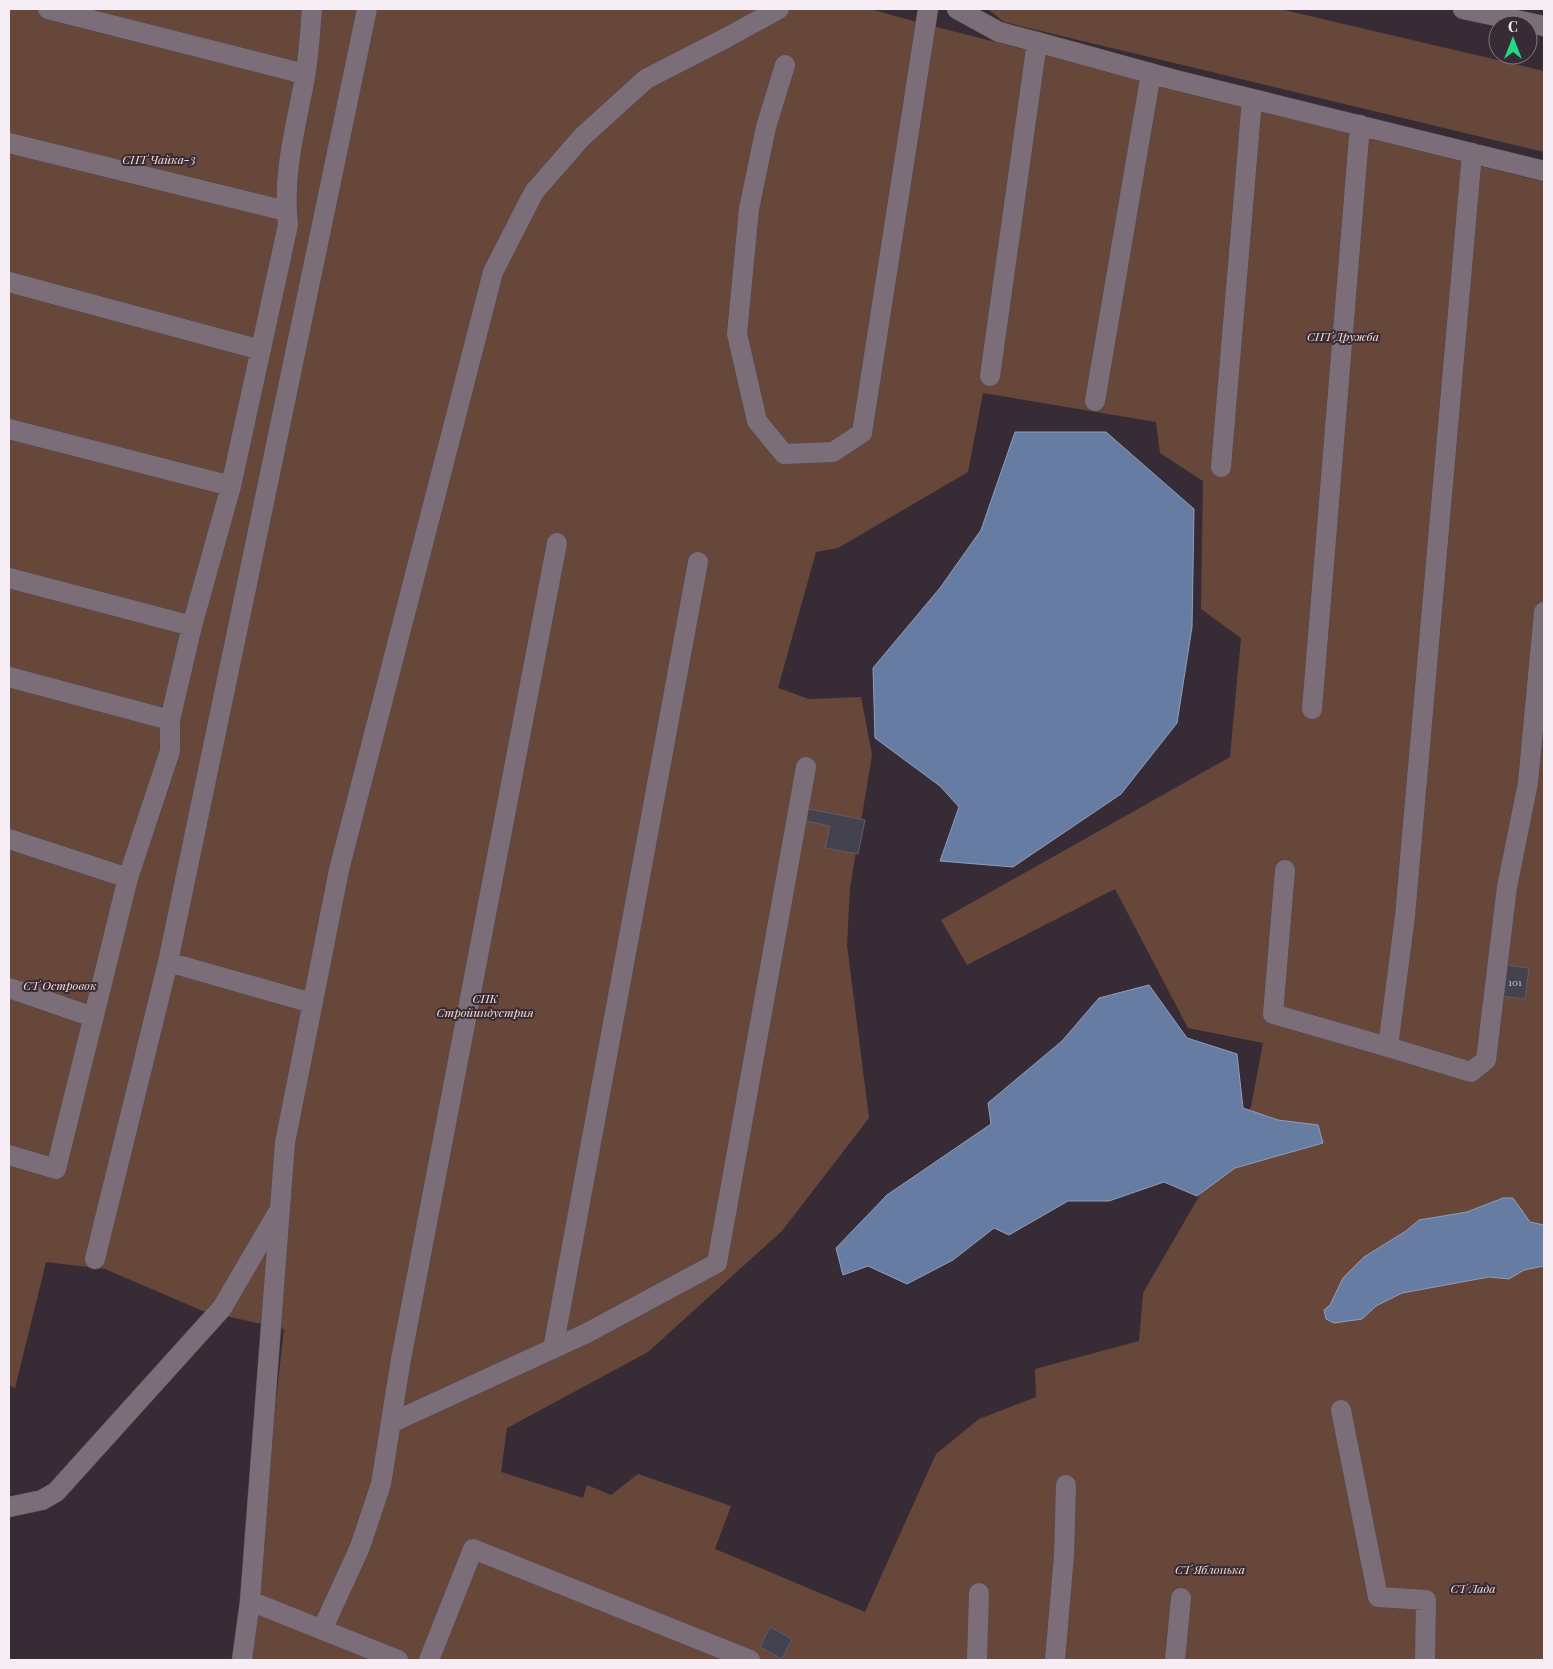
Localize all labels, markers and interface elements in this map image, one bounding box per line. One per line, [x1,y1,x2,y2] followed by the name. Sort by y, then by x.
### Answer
[1488,15,1538,65] north arrow
[1508,17,1518,36] text: С
[122,151,196,167] park label: СНТ Чайка-3
[1307,328,1379,344] park label: СНТ Дружба
[1508,975,1522,989] house number: 101
[23,977,97,993] park label: СТ Островок
[436,990,534,1020] park label: СПК Стройиндустрия
[1175,1561,1245,1577] park label: СТ Яблонька
[1450,1580,1496,1596] park label: СТ Лада

